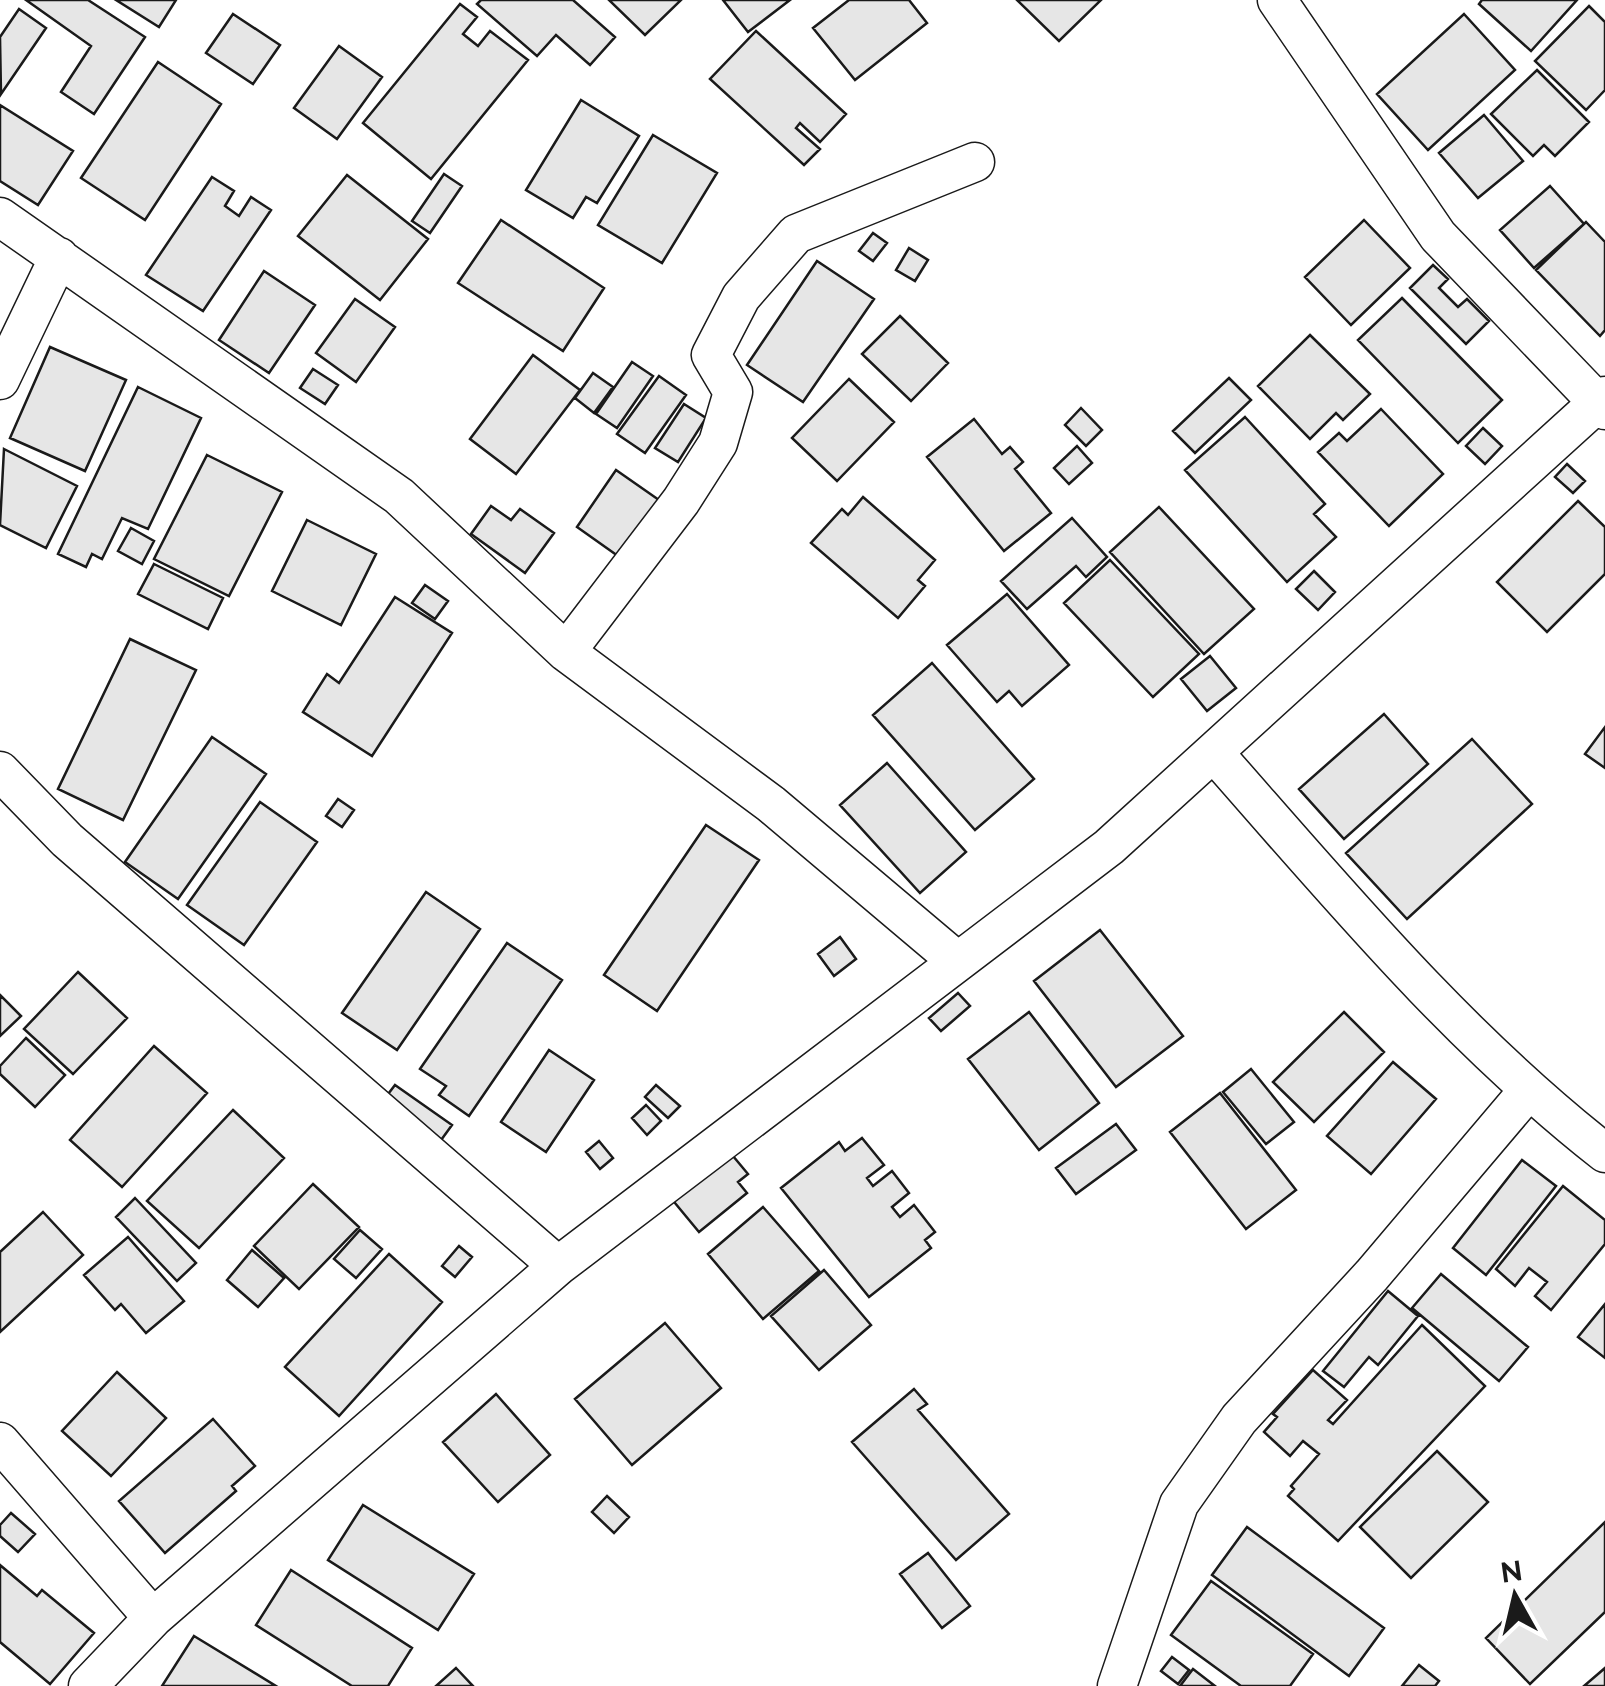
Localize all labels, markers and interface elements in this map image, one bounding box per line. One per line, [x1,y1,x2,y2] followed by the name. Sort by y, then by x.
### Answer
[1465,1546,1565,1646] north arrow
[1499,1554,1524,1590] text: N

